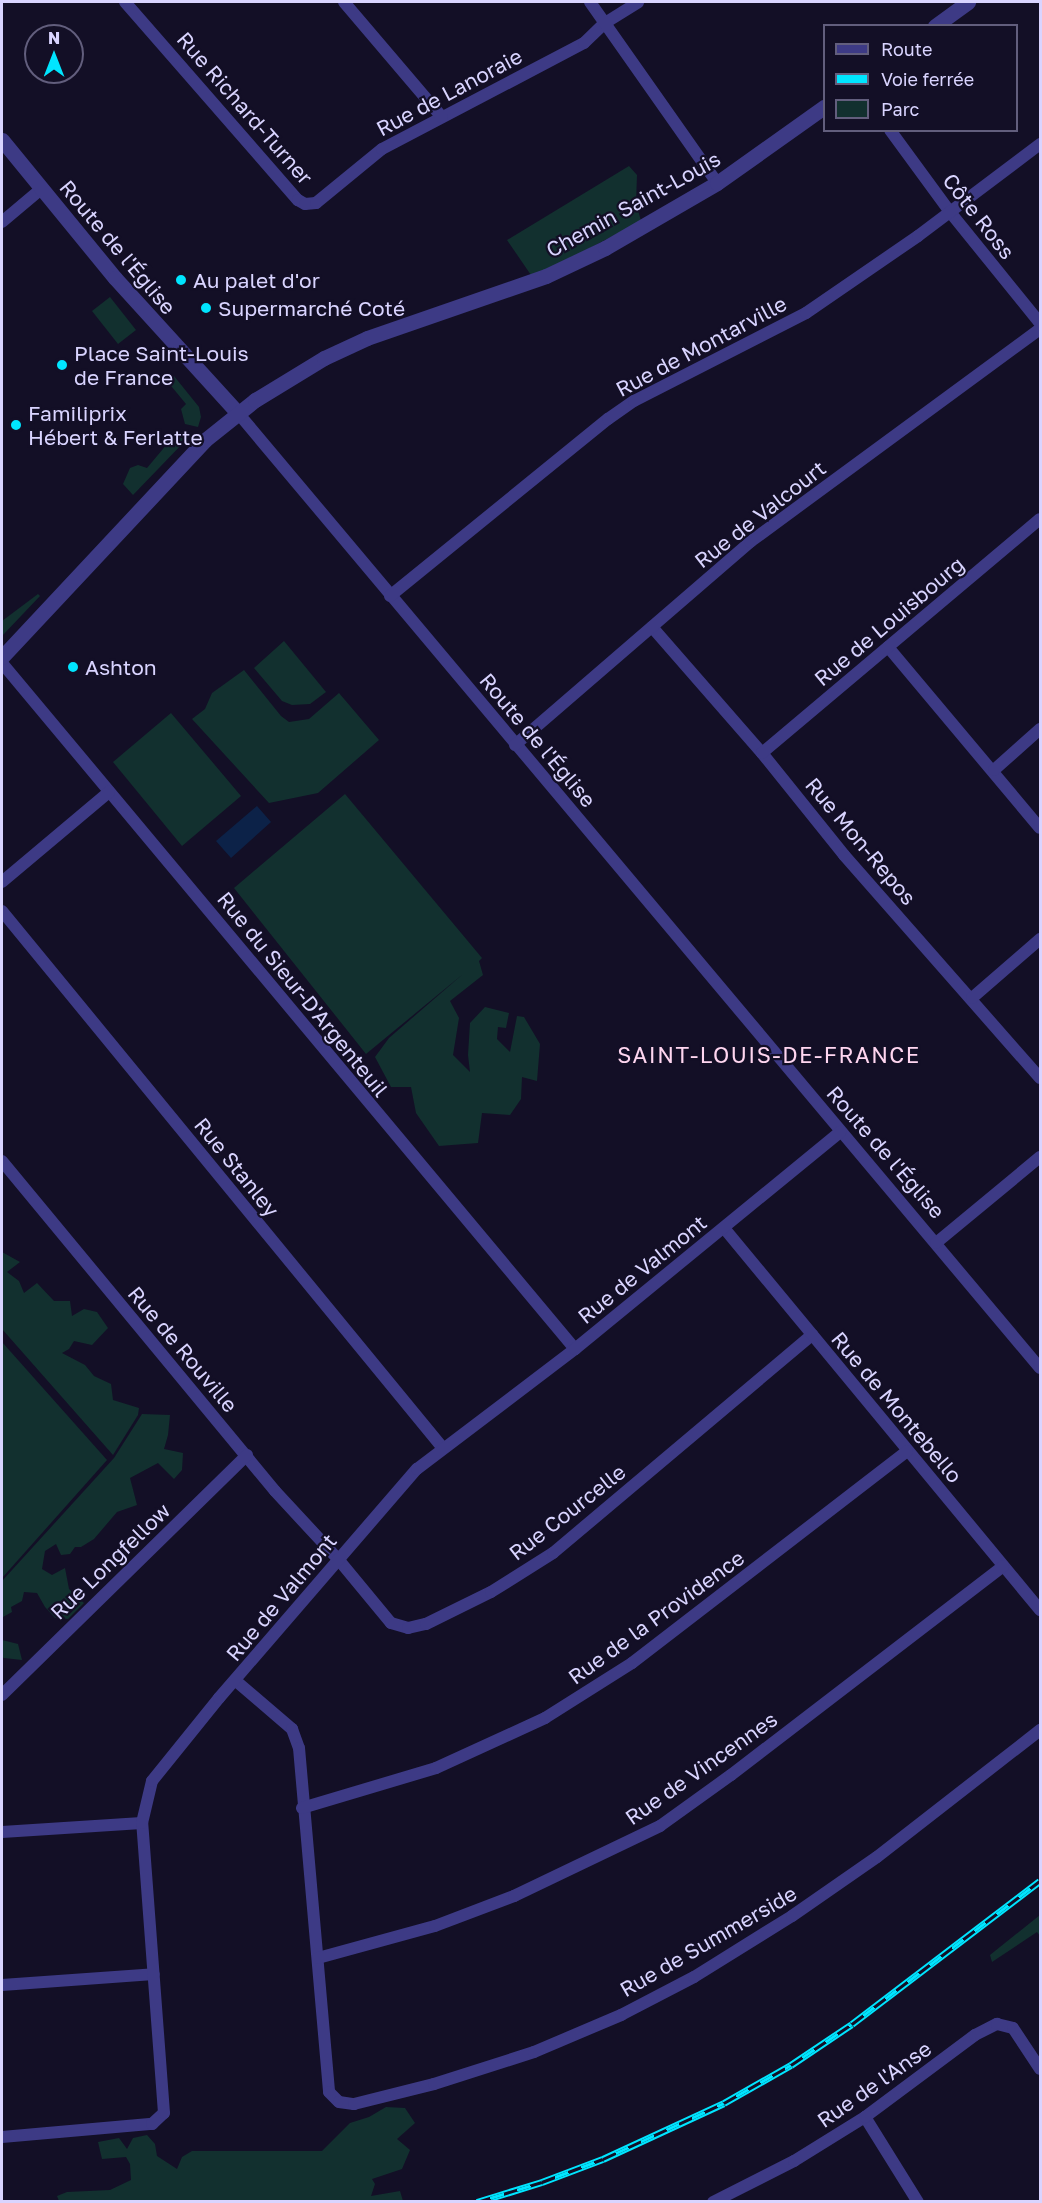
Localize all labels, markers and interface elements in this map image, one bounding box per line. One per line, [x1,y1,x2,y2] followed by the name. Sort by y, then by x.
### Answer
[24,24,84,84] north arrow
[823,24,1018,132] legend
[172,27,318,189] street label: Rue Richard-Turner
[48,28,60,48] text: N
[881,38,932,60] text: Route
[372,43,526,141] street label: Rue de Lanoraie
[881,68,974,90] text: Voie ferrée
[881,98,919,120] text: Parc
[542,146,724,262] street label: Chemin Saint-Louis
[938,168,1020,264] street label: Côte Ross
[55,175,181,319] street label: Route de l'Église
[193,267,320,293] place label: Au palet d'or
[174,273,188,287] marker: Au palet d'or
[611,290,791,402] street label: Rue de Montarville
[218,295,405,321] place label: Supermarché Coté
[199,301,213,315] marker: Supermarché Coté
[74,340,249,390] place label: Place Saint-Louis de France
[55,358,69,372] marker: Place Saint-Louis de France
[28,400,203,450] place label: Familiprix Hébert & Ferlatte
[9,418,23,432] marker: Familiprix Hébert & Ferlatte
[689,455,831,573] street label: Rue de Valcourt
[809,551,969,691] street label: Rue de Louisbourg
[85,654,157,680] place label: Ashton
[66,660,80,674] marker: Ashton
[475,668,601,812] street label: Route de l'Église
[800,772,922,910] street label: Rue Mon-Repos
[212,886,394,1102] street label: Rue du Sieur-D'Argenteuil
[617,1042,921,1068] district label: SAINT-LOUIS-DE-FRANCE
[822,1081,950,1223] street label: Route de l'Église
[189,1112,285,1222] street label: Rue Stanley
[573,1209,711,1329] street label: Rue de Valmont
[123,1281,243,1417] street label: Rue de Rouville
[827,1326,967,1488] street label: Rue de Montebello
[504,1459,630,1565] street label: Rue Courcelle
[45,1498,175,1624] street label: Rue Longfellow
[221,1528,341,1666] street label: Rue de Valmont
[563,1545,749,1689] street label: Rue de la Providence
[620,1706,782,1830] street label: Rue de Vincennes
[615,1880,801,2002] street label: Rue de Summerside
[812,2035,936,2133] street label: Rue de l'Anse

